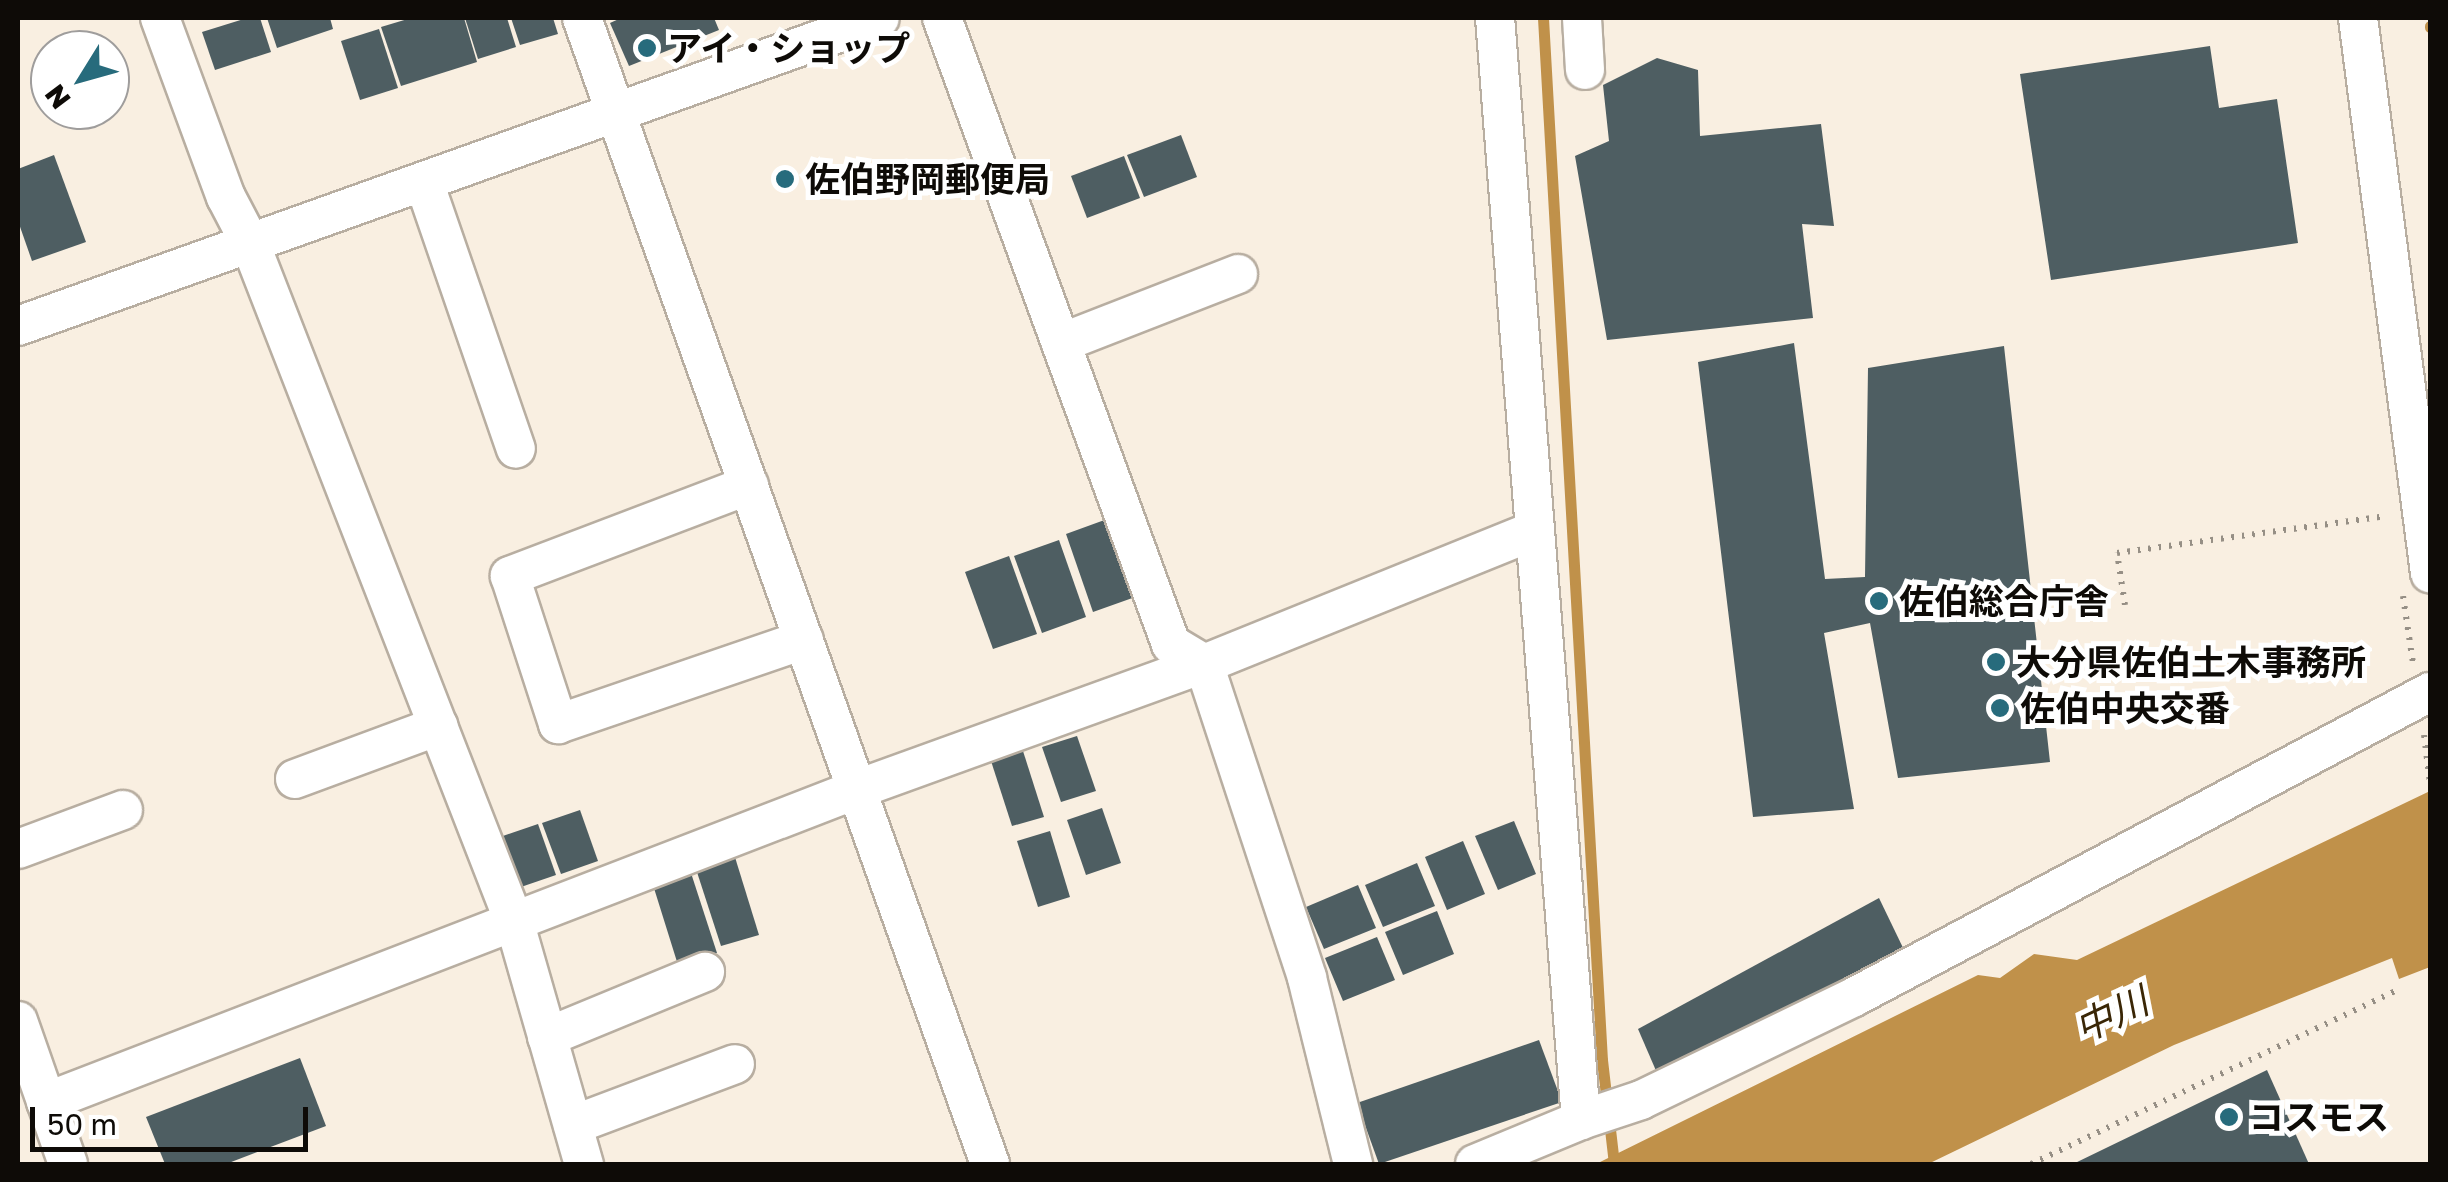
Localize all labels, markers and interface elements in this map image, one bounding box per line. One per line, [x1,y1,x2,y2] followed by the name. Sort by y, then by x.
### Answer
[667,27,912,69] place label: アイ・ショップ
[30,30,130,130] north arrow
[636,37,658,59] marker: アイ・ショップ
[38,79,77,116] text: N
[805,158,1050,200] place label: 佐伯野岡郵便局
[774,168,796,190] marker: 佐伯野岡郵便局
[1899,580,2109,622] place label: 佐伯総合庁舎
[1868,590,1890,612] marker: 佐伯総合庁舎
[2016,641,2366,683] place label: 大分県佐伯土木事務所
[1985,651,2007,673] marker: 大分県佐伯土木事務所
[2020,687,2230,729] place label: 佐伯中央交番
[1989,697,2011,719] marker: 佐伯中央交番
[2067,977,2155,1051] water label: 中川
[35,1087,312,1149] scale bar
[2249,1096,2389,1138] place label: コスモス
[47,1106,117,1142] text: 50 m
[2218,1106,2240,1128] marker: コスモス

